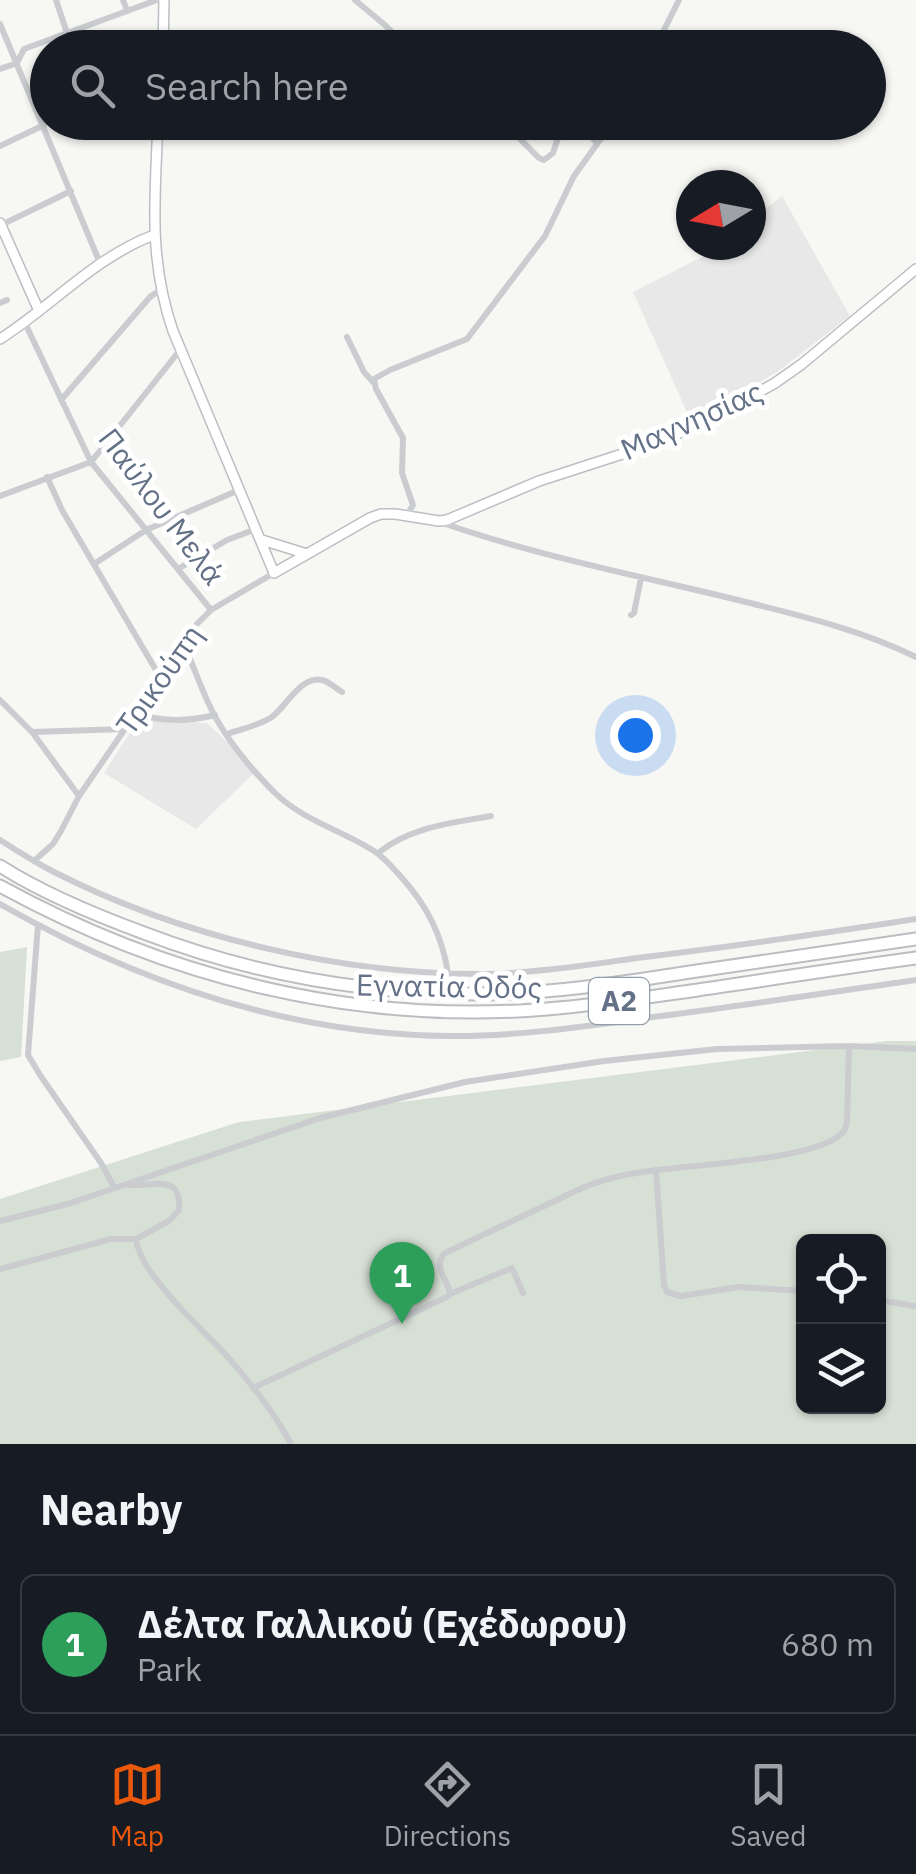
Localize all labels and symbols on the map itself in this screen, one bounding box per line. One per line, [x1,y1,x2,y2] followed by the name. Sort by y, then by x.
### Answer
[676,170,766,260] north arrow
[614,371,769,468] street label: Μαγνησίας
[91,420,234,592] street label: Παύλου Μελά
[107,616,211,742] street label: Τρικούπη
[610,710,661,761] your location
[356,964,542,1007] street label: Εγνατία Οδός
[589,978,649,1024] road number: Α2
[370,1242,434,1324] pin: 1

